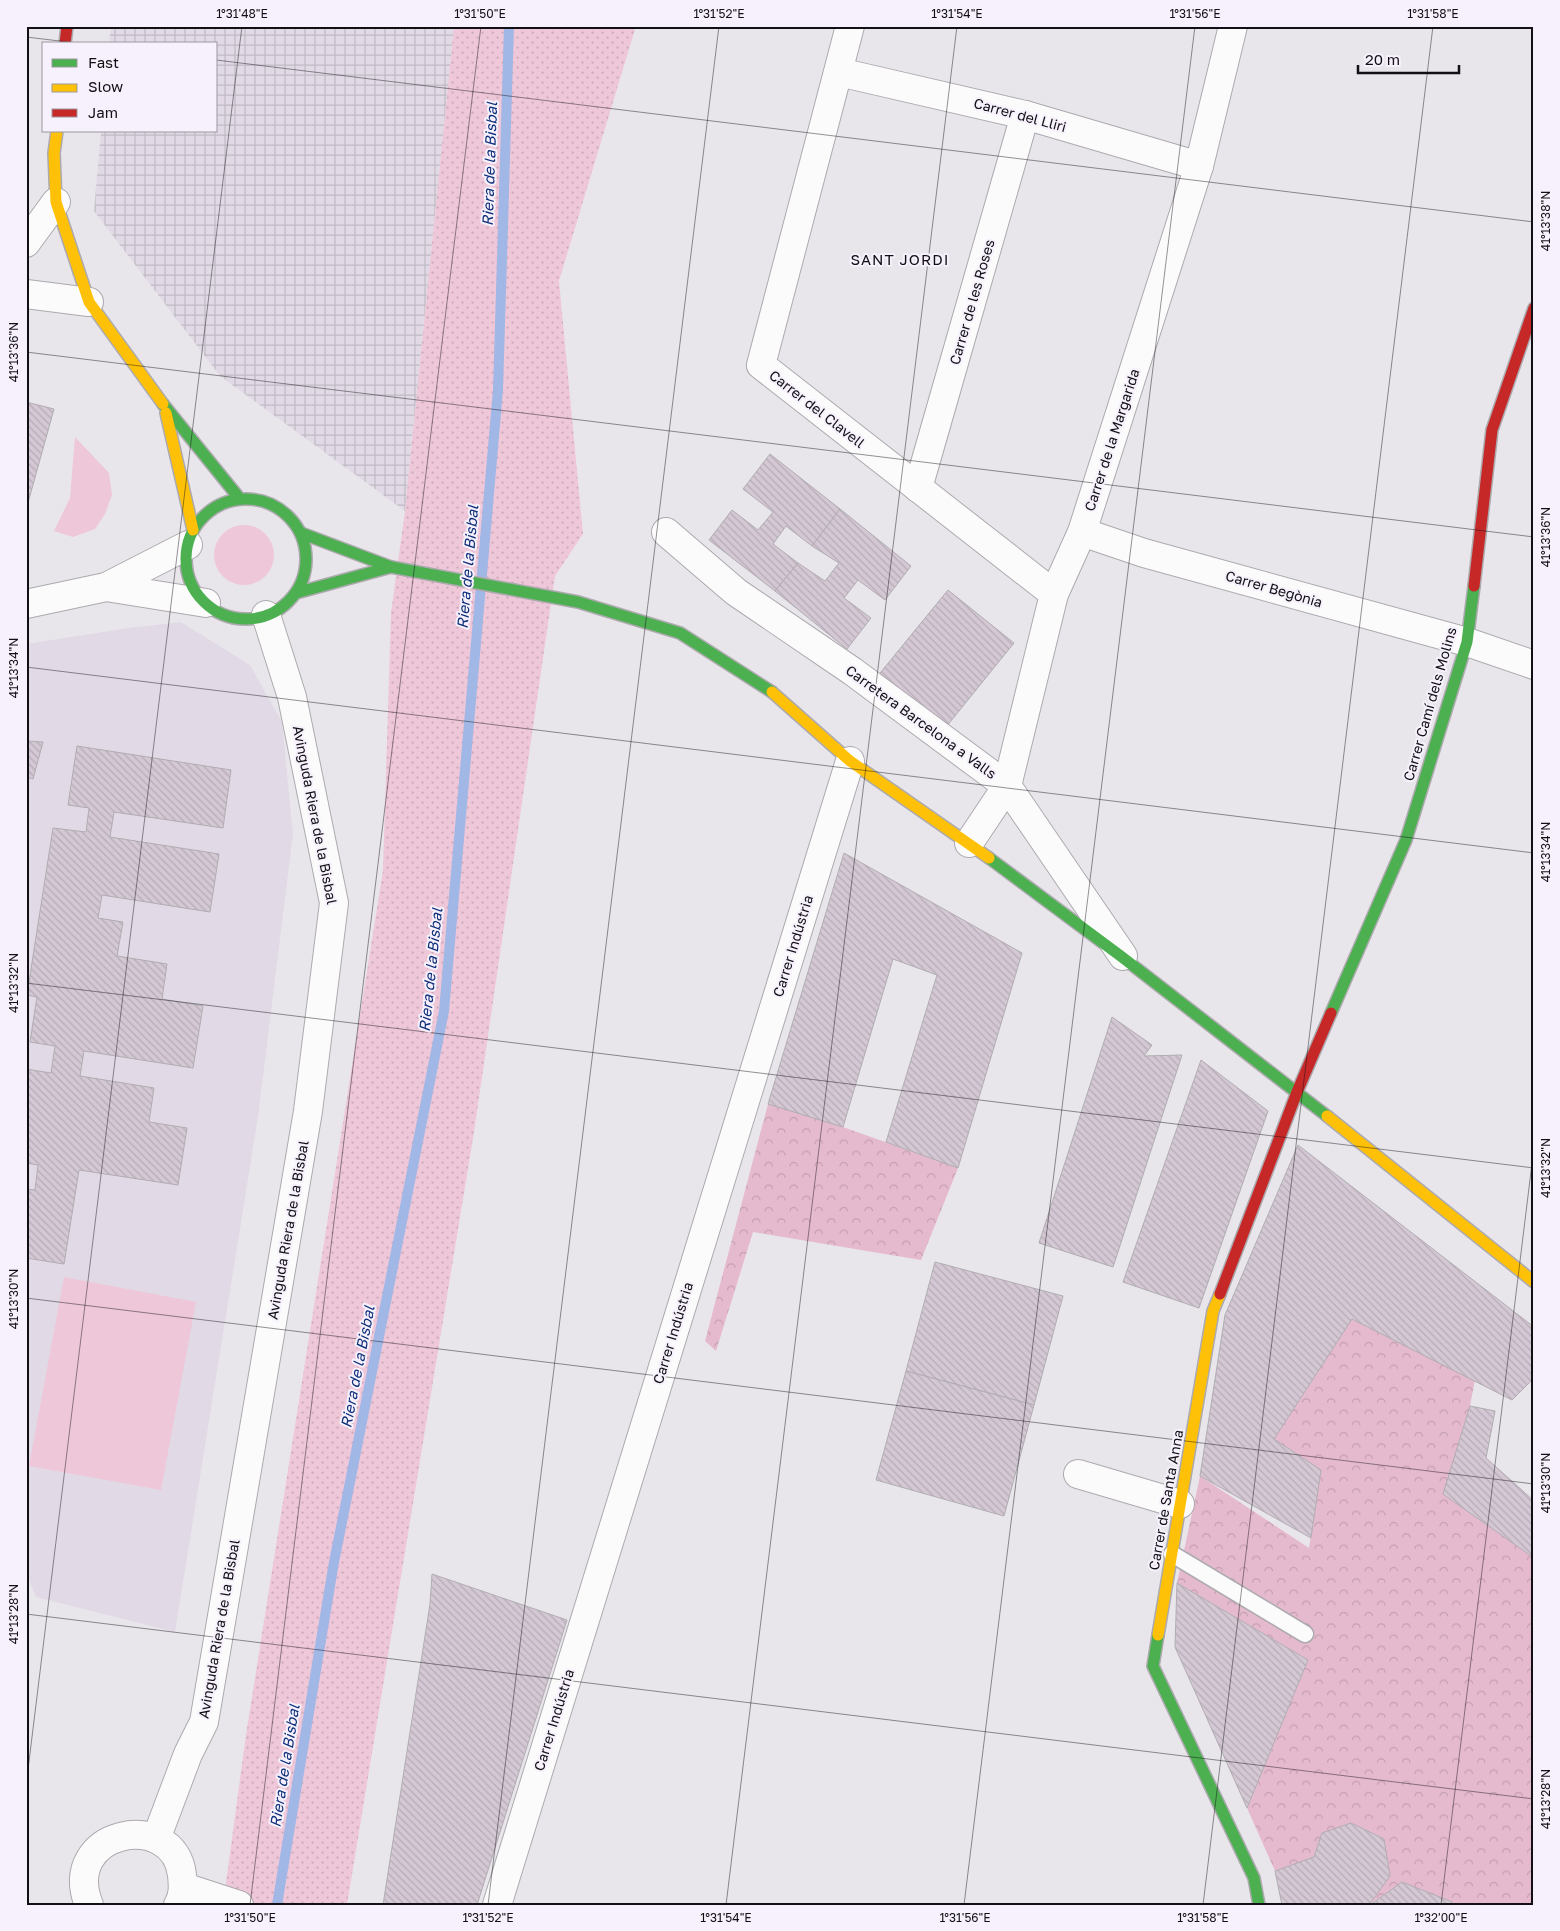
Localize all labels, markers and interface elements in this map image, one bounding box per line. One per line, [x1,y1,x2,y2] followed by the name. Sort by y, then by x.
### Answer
[216,6,268,21] text: 1°31'48"E
[454,6,506,21] text: 1°31'50"E
[694,6,744,21] text: 1°31'52"E
[931,6,983,21] text: 1°31'54"E
[1169,6,1221,21] text: 1°31'56"E
[1407,6,1459,21] text: 1°31'58"E
[42,42,218,132] legend
[1358,42,1459,74] scale bar
[1365,50,1400,68] text: 20 m
[88,53,119,71] text: Fast
[88,77,123,95] text: Slow
[972,94,1068,135] street label: Carrer del Lliri
[478,100,500,226] water label: Riera de la Bisbal
[88,103,118,121] text: Jam
[1538,191,1553,251] text: 41°13'38"N
[945,237,998,367] street label: Carrer de les Roses
[851,250,949,268] district label: SANT JORDI
[6,322,21,382] text: 41°13'36"N
[766,366,868,451] street label: Carrer del Clavell
[1080,366,1143,513] street label: Carrer de la Margarida
[453,503,481,630] water label: Riera de la Bisbal
[1538,507,1553,567] text: 41°13'36"N
[1224,567,1325,610] street label: Carrer Begònia
[1399,625,1460,783] street label: Carrer Camí dels Molins
[6,638,21,698] text: 41°13'34"N
[843,661,1000,782] street label: Carretera Barcelona a Valls
[290,724,341,906] street label: Avinguda Riera de la Bisbal
[1538,822,1553,882] text: 41°13'34"N
[769,893,816,999] street label: Carrer Indústria
[415,906,446,1033] water label: Riera de la Bisbal
[6,953,21,1013] text: 41°13'32"N
[1538,1138,1553,1198] text: 41°13'32"N
[263,1139,312,1321] street label: Avinguda Riera de la Bisbal
[6,1269,21,1329] text: 41°13'30"N
[649,1280,696,1386] street label: Carrer Indústria
[336,1303,378,1429] water label: Riera de la Bisbal
[1145,1428,1186,1572] street label: Carrer de Santa Anna
[1538,1453,1553,1513] text: 41°13'30"N
[194,1538,243,1720] street label: Avinguda Riera de la Bisbal
[6,1584,21,1644] text: 41°13'28"N
[530,1667,577,1773] street label: Carrer Indústria
[265,1702,303,1829] water label: Riera de la Bisbal
[1538,1769,1553,1829] text: 41°13'28"N
[224,1910,276,1925] text: 1°31'50"E
[463,1910,513,1925] text: 1°31'52"E
[700,1910,752,1925] text: 1°31'54"E
[939,1910,991,1925] text: 1°31'56"E
[1177,1910,1229,1925] text: 1°31'58"E
[1414,1910,1468,1925] text: 1°32'00"E

